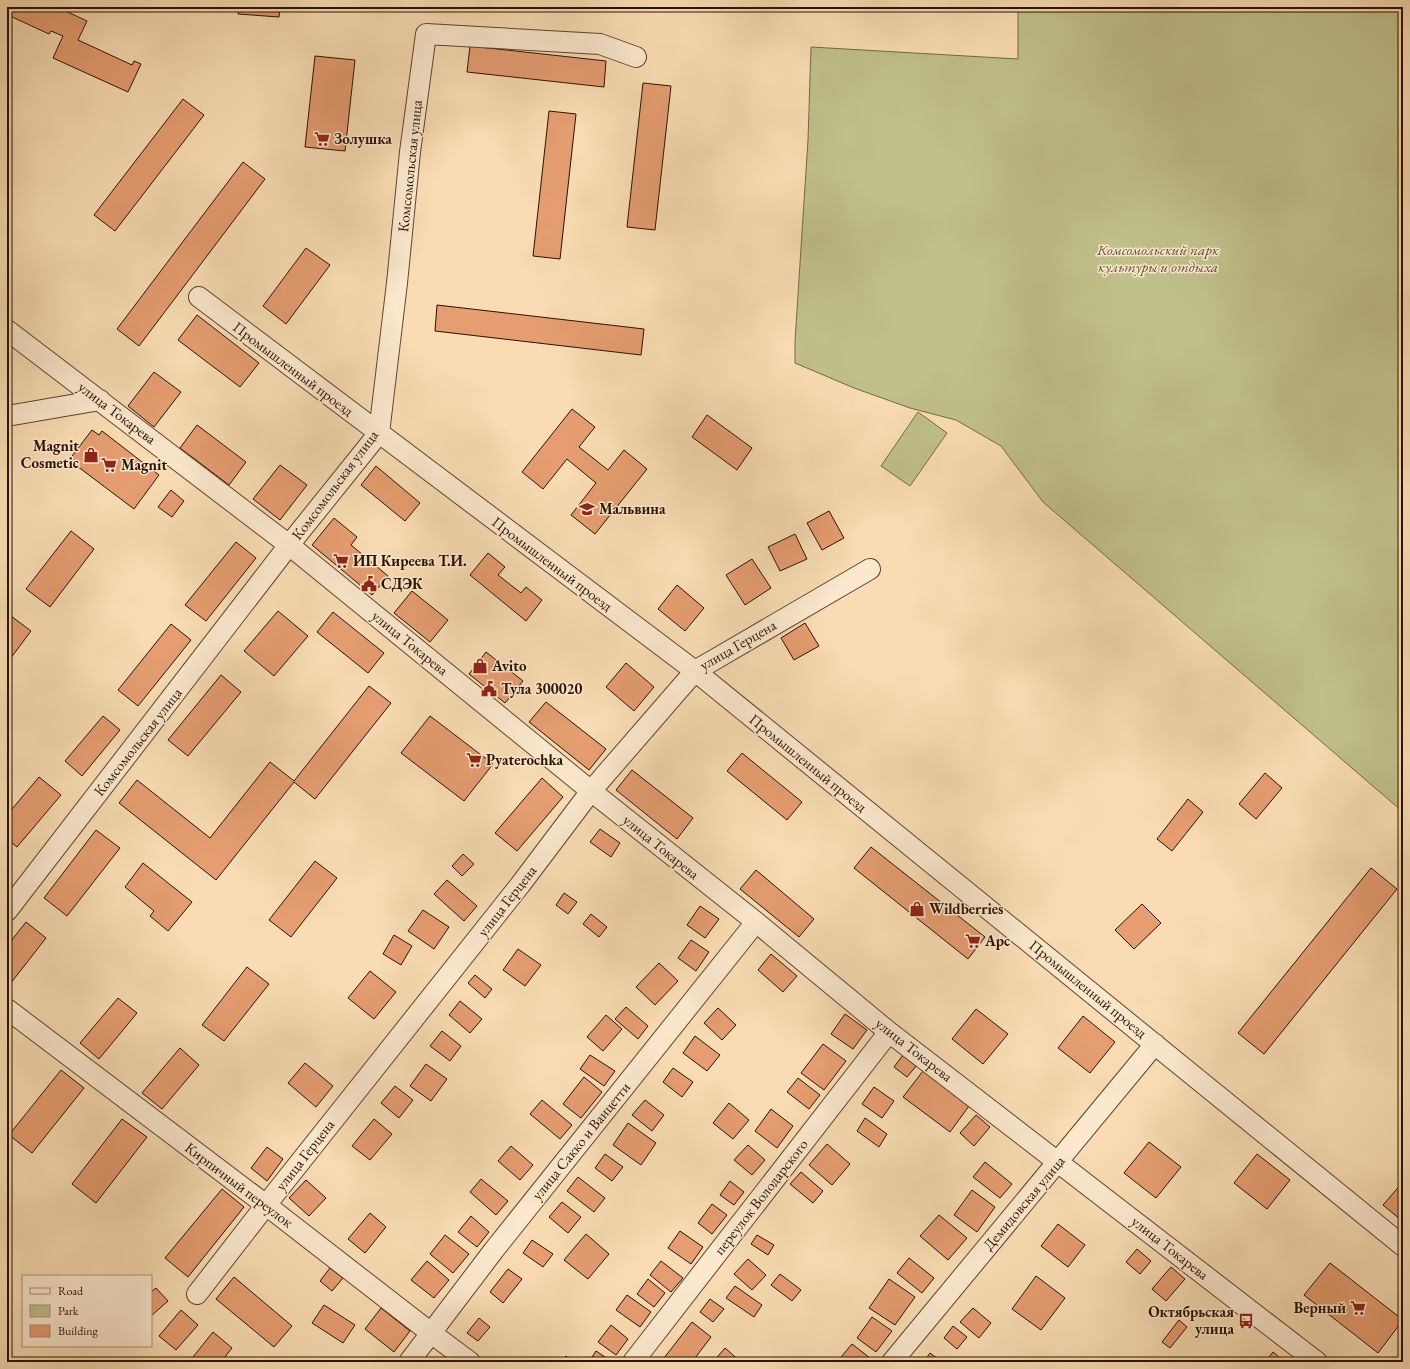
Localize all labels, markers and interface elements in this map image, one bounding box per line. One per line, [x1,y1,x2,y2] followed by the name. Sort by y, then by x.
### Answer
[393,99,426,233] street label: Комсомольская улица
[334,129,392,148] place label: Золушка
[313,130,331,148] supermarket icon: Золушка
[1096,240,1220,276] park label: Комсомольский парк культуры и отдыха
[229,317,358,420] street label: Промышленный проезд
[75,377,160,448] street label: улица Токарева
[287,426,382,543] street label: Комсомольская улица
[21,436,79,472] place label: Magnit Cosmetic
[82,446,100,464] shop icon: Magnit Cosmetic
[121,455,167,474] place label: Magnit
[100,456,118,474] supermarket icon: Magnit
[599,499,666,518] place label: Мальвина
[578,500,596,518] school or university icon: Мальвина
[488,512,617,615] street label: Промышленный проезд
[353,551,467,570] place label: ИП Киреева Т.И.
[332,552,350,570] supermarket icon: ИП Киреева Т.И.
[381,574,423,593] place label: СДЭК
[360,575,378,593] public building icon: СДЭК
[368,606,452,679] street label: улица Токарева
[696,615,779,674] street label: улица Герцена
[491,656,527,675] place label: Avito
[471,657,489,675] shop icon: Avito
[501,679,583,698] place label: Тула 300020
[480,680,498,698] public building icon: Тула 300020
[89,684,186,800] street label: Комсомольская улица
[746,709,871,816] street label: Промышленный проезд
[486,750,564,769] place label: Pyaterochka
[465,751,483,769] supermarket icon: Pyaterochka
[619,810,703,883] street label: улица Токарева
[473,861,540,940] street label: улица Герцена
[929,899,1004,918] place label: Wildberries
[908,900,926,918] shop icon: Wildberries
[984,931,1010,950] place label: Арс
[964,932,982,950] supermarket icon: Арс
[1026,935,1151,1042] street label: Промышленный проезд
[872,1014,957,1086] street label: улица Токарева
[527,1078,634,1204] street label: улица Сакко и Ванцетти
[271,1115,338,1194] street label: улица Герцена
[710,1135,812,1258] street label: переулок Володарского
[181,1138,297,1232] street label: Кирпичный переулок
[978,1151,1069,1254] street label: Демидовская улица
[1128,1212,1213,1284] street label: улица Токарева
[22,1275,152,1347] legend
[58,1283,84,1299] text: Road
[1294,1298,1346,1317] place label: Верный
[1349,1299,1367,1317] supermarket icon: Верный
[1148,1302,1234,1338] place label: Октябрьская улица
[58,1303,79,1319] text: Park
[1237,1312,1255,1330] bus stop icon: Октябрьская улица
[58,1323,99,1339] text: Building

